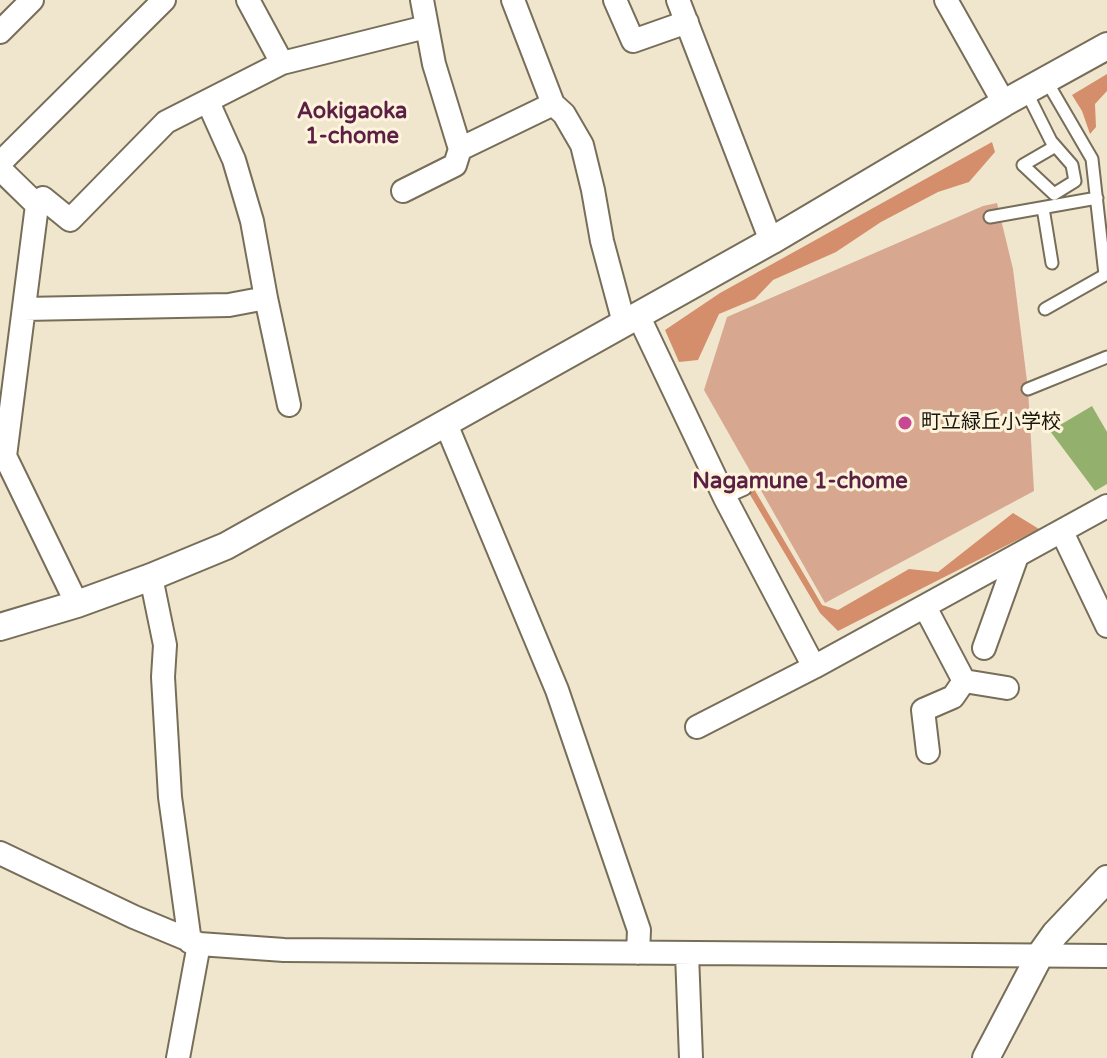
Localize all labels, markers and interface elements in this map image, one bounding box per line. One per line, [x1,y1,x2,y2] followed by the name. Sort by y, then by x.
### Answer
[297,99,407,150] district label: Aokigaoka 1-chome
[921,411,1061,435] place label: 町立緑丘小学校
[896,414,914,432] marker: 町立緑丘小学校
[692,469,908,495] district label: Nagamune 1-chome

